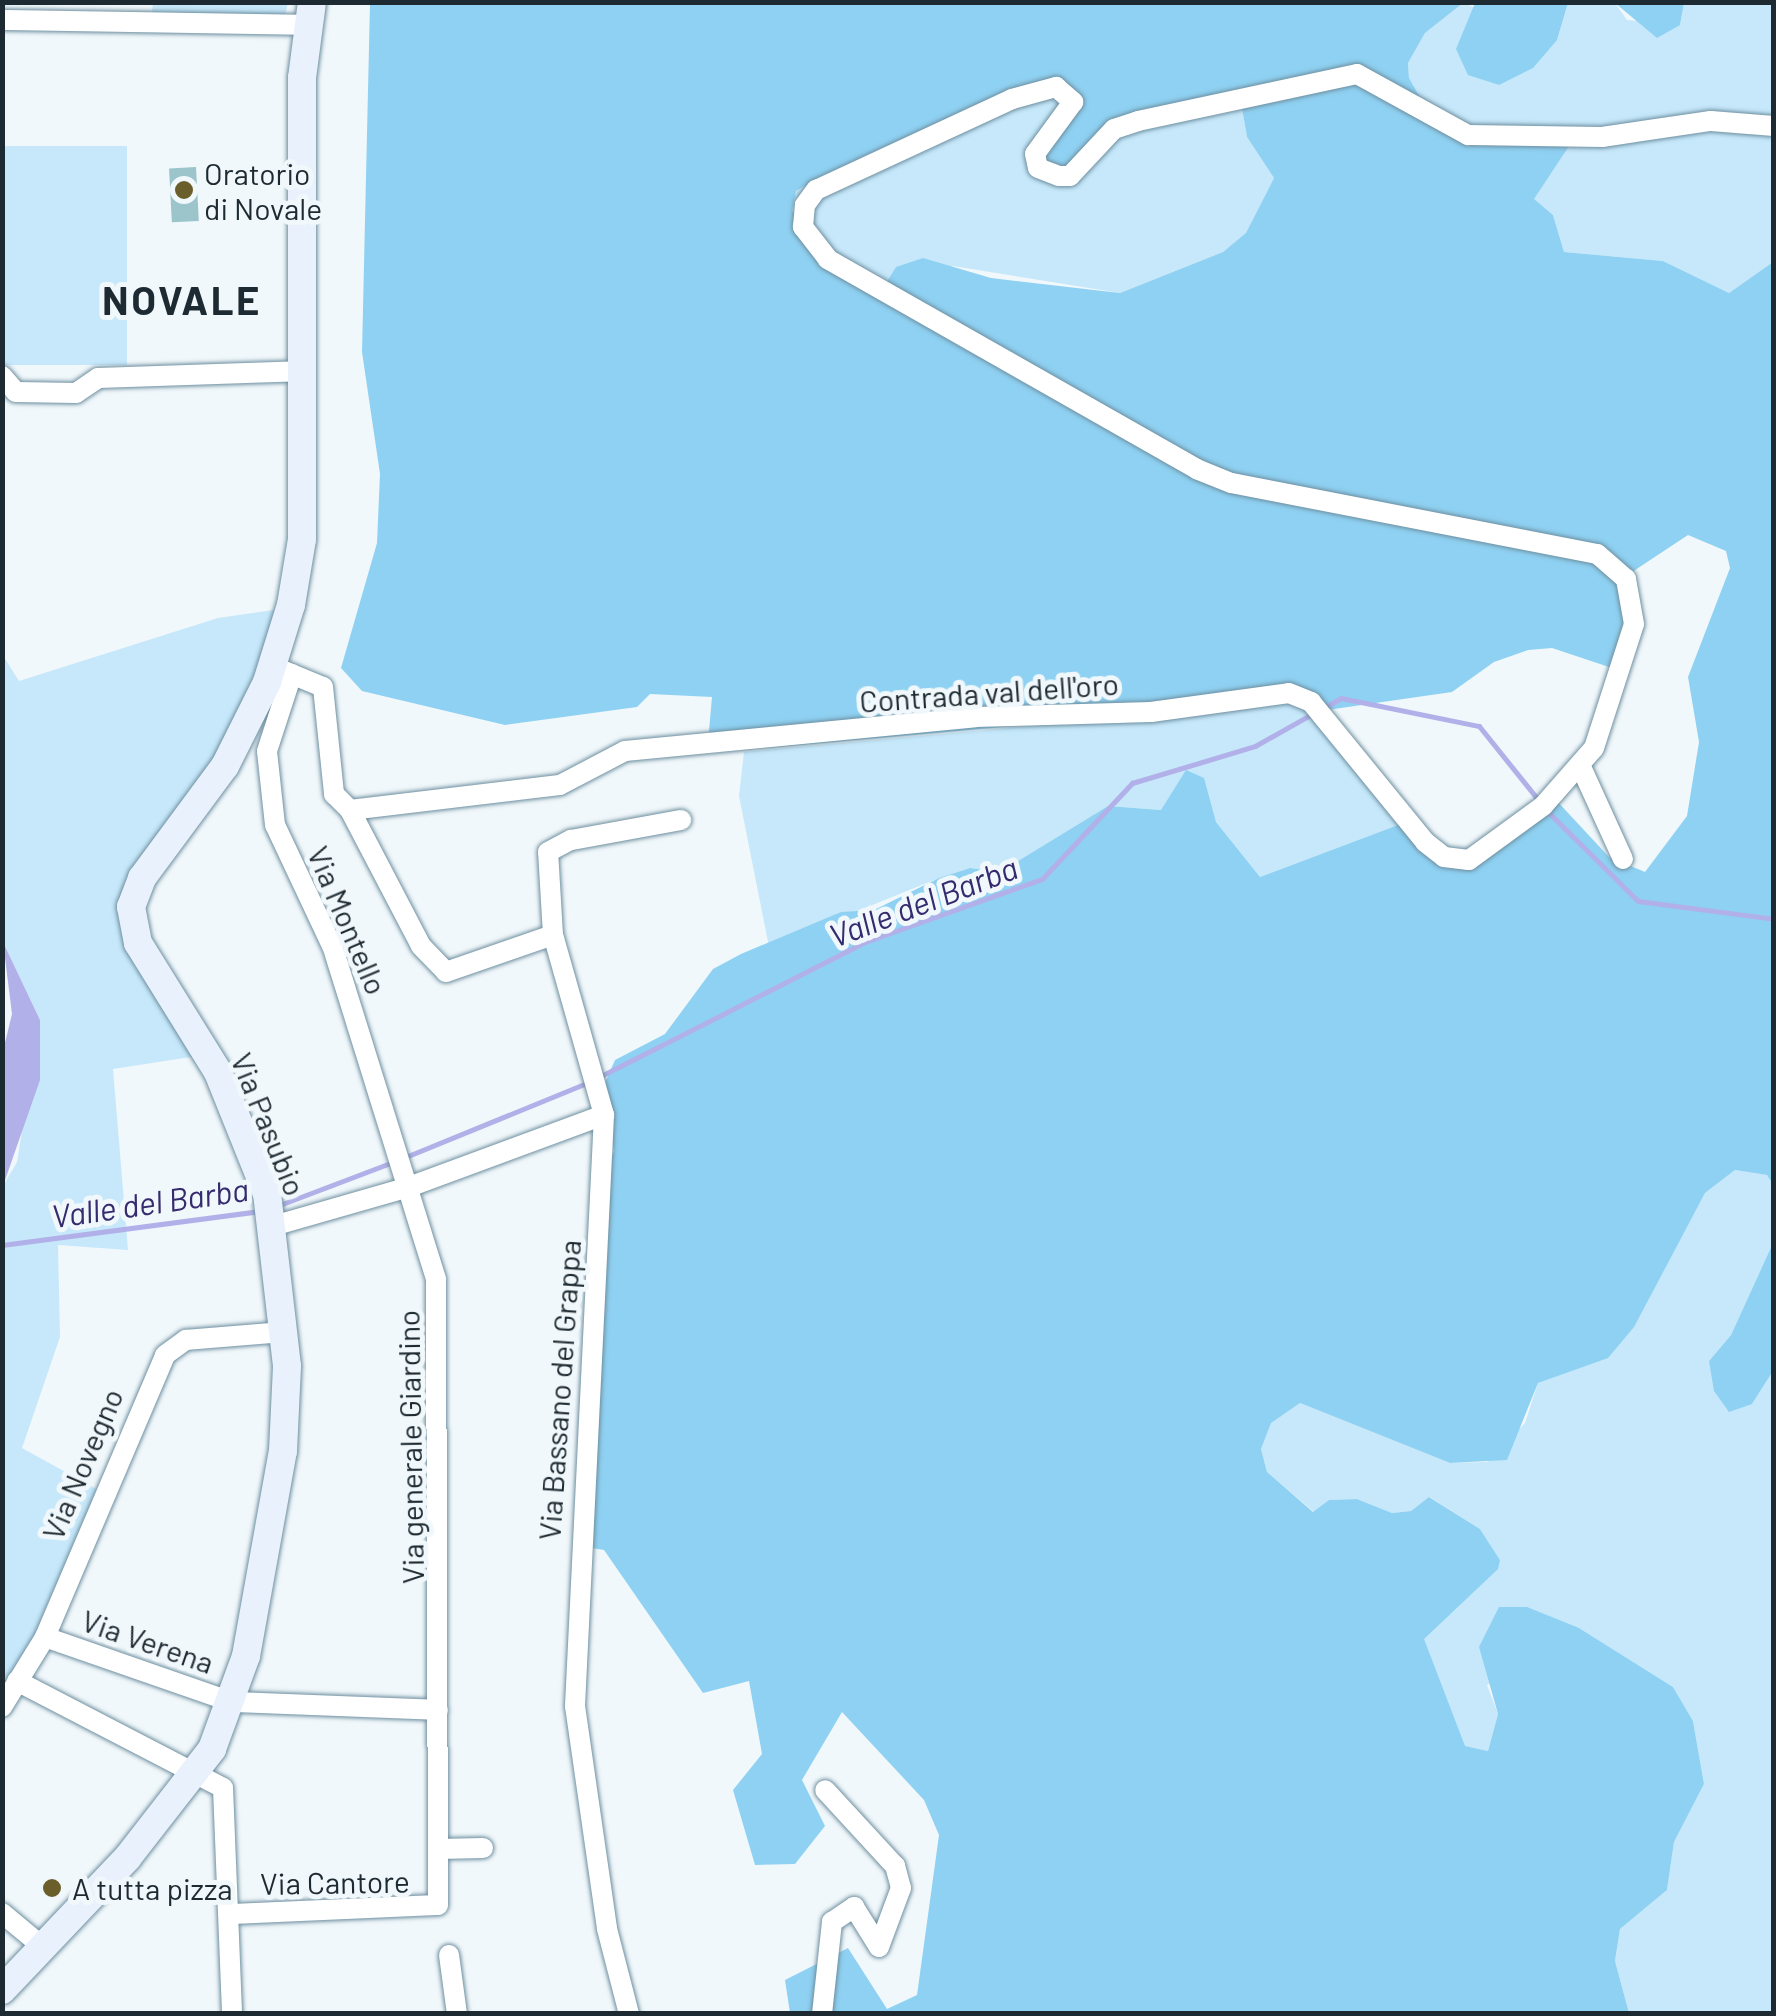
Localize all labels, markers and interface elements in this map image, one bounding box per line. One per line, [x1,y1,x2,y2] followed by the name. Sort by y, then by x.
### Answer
[204,155,322,226] place label: Oratorio di Novale
[173,179,195,201] marker: Oratorio di Novale
[102,275,262,323] district label: NOVALE
[858,665,1120,719] street label: Contrada val dell'oro
[301,841,395,999] street label: Via Montello
[823,847,1023,955] water label: Valle del Barba
[224,1047,314,1201] street label: Via Pasubio
[49,1169,251,1235] water label: Valle del Barba
[531,1239,587,1541] street label: Via Bassano del Grappa
[390,1310,430,1584] street label: Via generale Giardino
[34,1383,130,1545] street label: Via Novegno
[77,1602,219,1680] street label: Via Verena
[260,1863,410,1901] street label: Via Cantore
[72,1870,233,1906] place label: A tutta pizza
[41,1877,63,1899] marker: A tutta pizza

